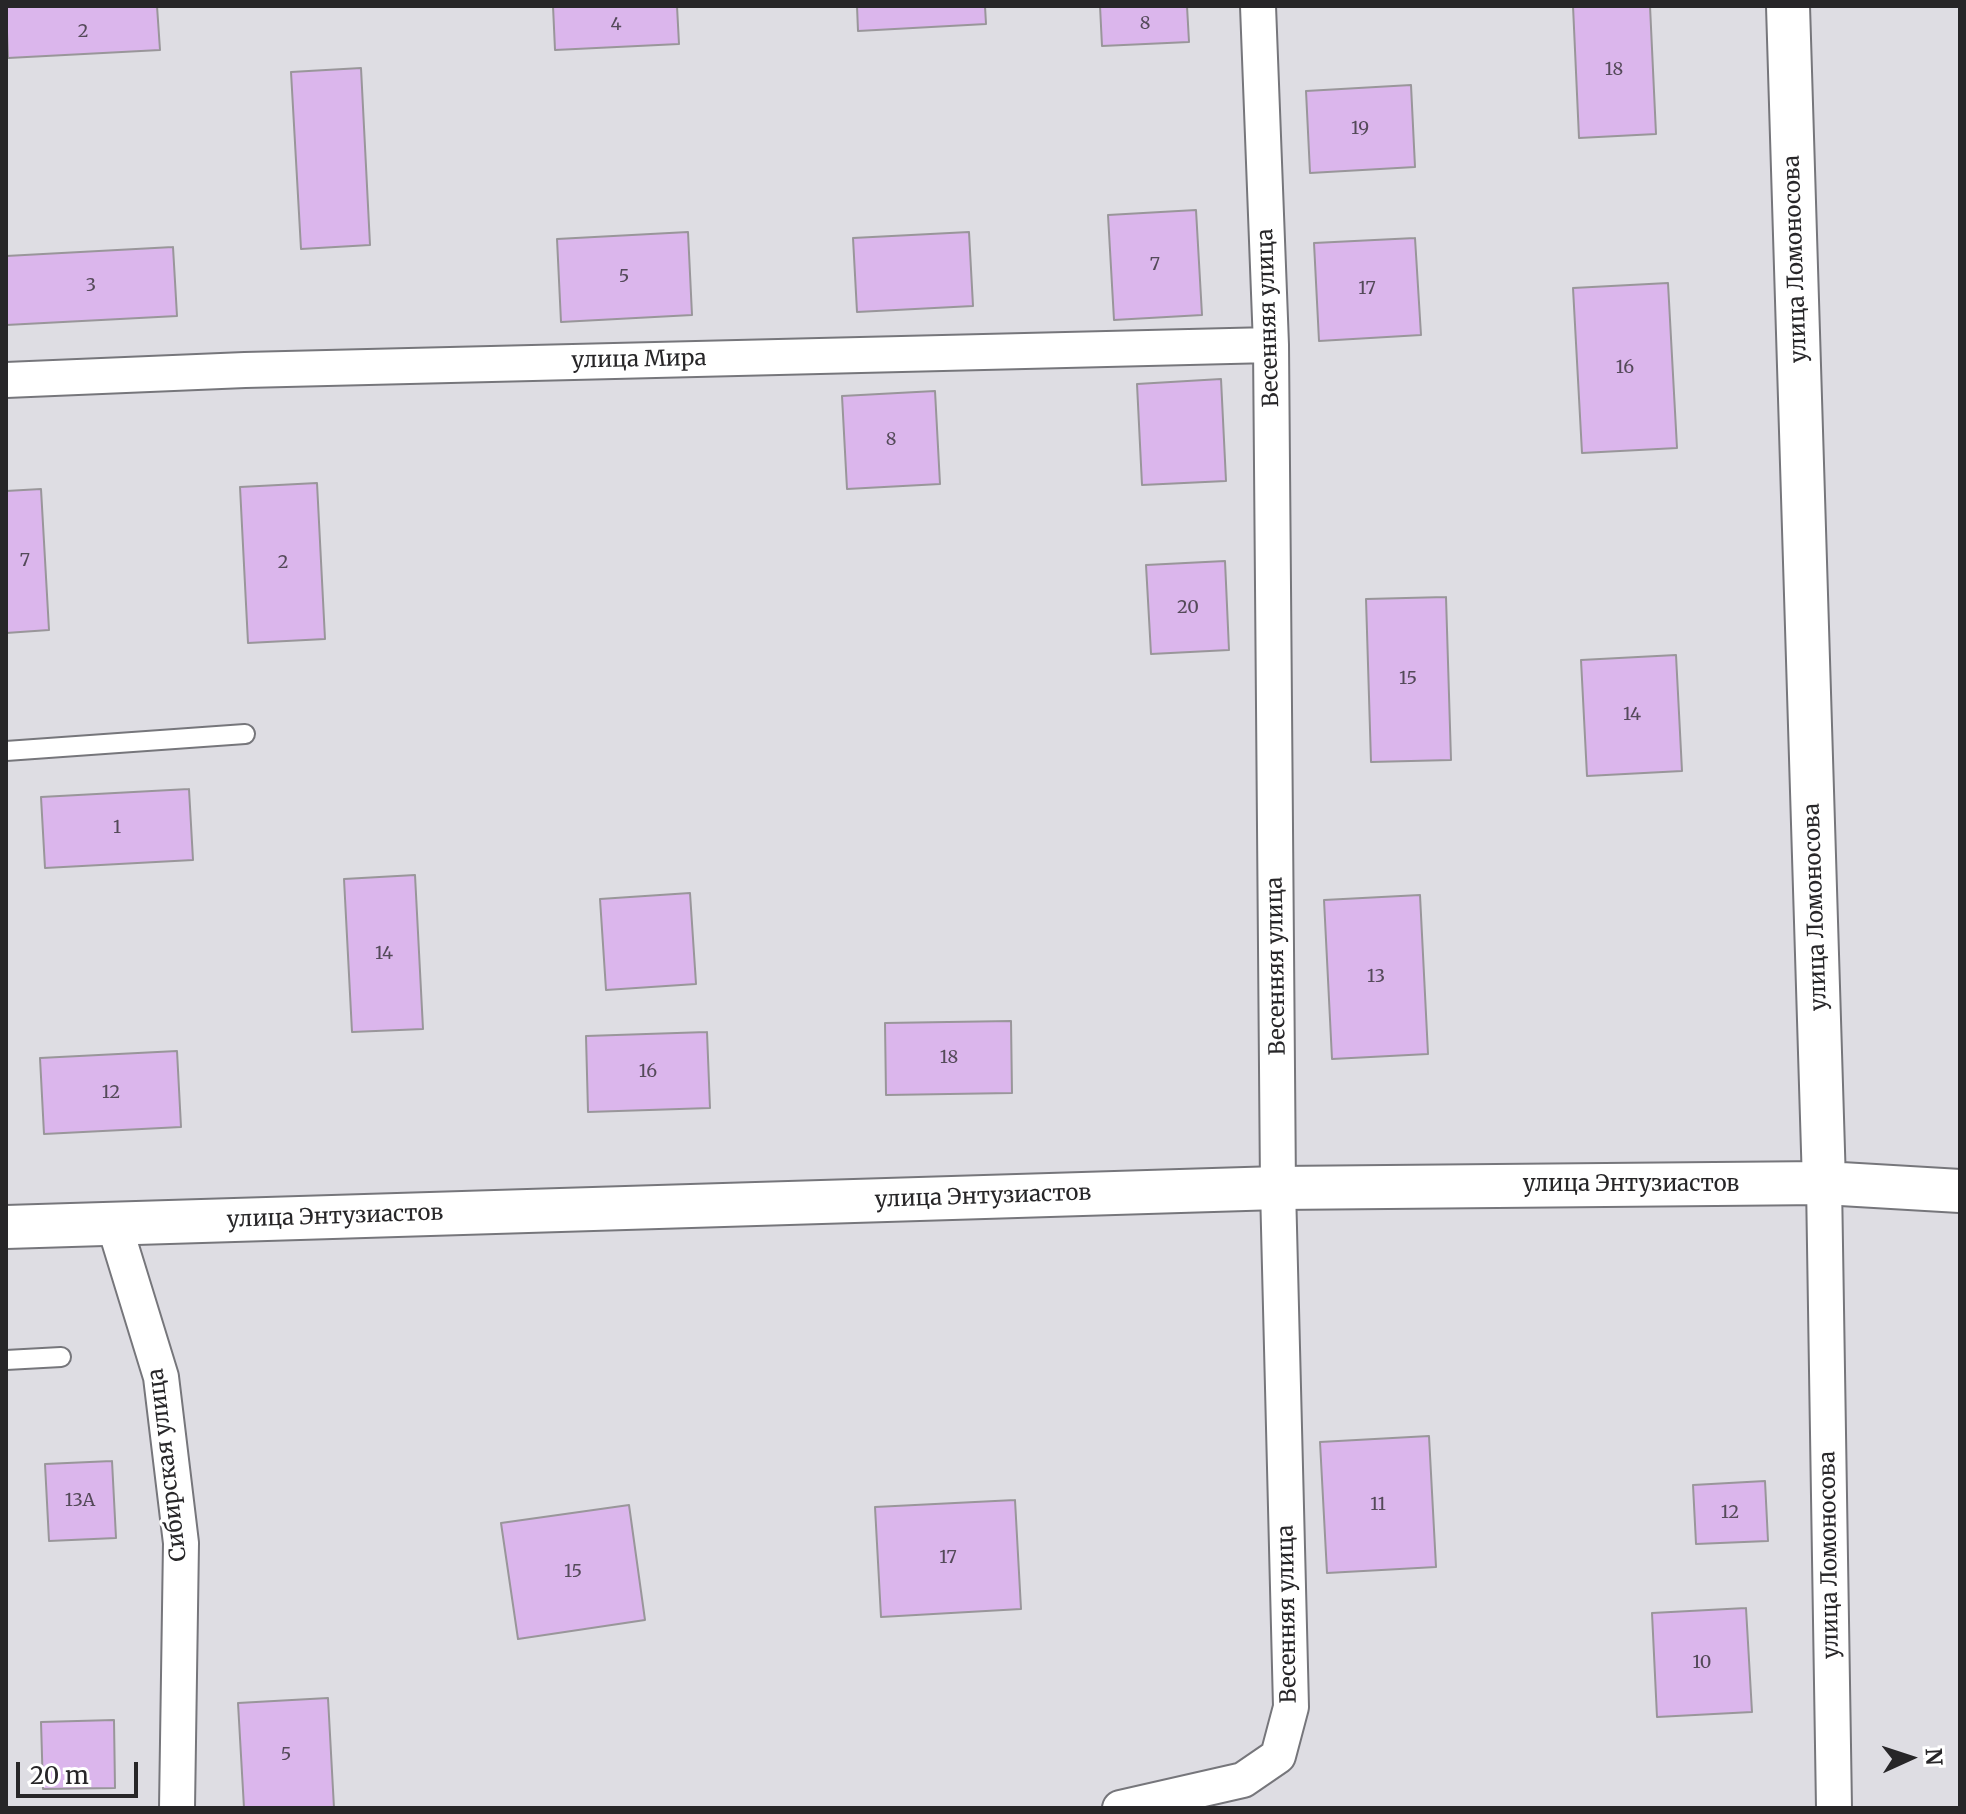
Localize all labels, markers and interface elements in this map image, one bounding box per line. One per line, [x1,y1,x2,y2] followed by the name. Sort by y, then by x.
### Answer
[1140,13,1150,35] house number: 8
[610,14,622,36] house number: 4
[78,21,88,43] house number: 2
[1605,59,1623,81] house number: 18
[1351,118,1369,140] house number: 19
[1779,155,1813,363] street label: улица Ломоносова
[1253,228,1285,408] street label: Весенняя улица
[1150,254,1160,276] house number: 7
[619,266,629,288] house number: 5
[86,275,96,297] house number: 3
[1358,278,1376,300] house number: 17
[571,346,707,374] street label: улица Мира
[1616,357,1634,379] house number: 16
[886,429,896,451] house number: 8
[20,550,30,572] house number: 7
[278,552,288,574] house number: 2
[1177,597,1199,619] house number: 20
[1399,668,1417,690] house number: 15
[1623,704,1641,726] house number: 14
[1799,803,1833,1011] street label: улица Ломоносова
[113,817,121,839] house number: 1
[1262,877,1292,1055] street label: Весенняя улица
[375,943,393,965] house number: 14
[1367,966,1385,988] house number: 13
[940,1047,958,1069] house number: 18
[639,1061,657,1083] house number: 16
[102,1082,120,1104] house number: 12
[1523,1172,1739,1198] street label: улица Энтузиастов
[874,1180,1092,1214] street label: улица Энтузиастов
[226,1200,444,1234] street label: улица Энтузиастов
[143,1367,193,1563] street label: Сибирская улица
[1815,1451,1845,1659] street label: улица Ломоносова
[65,1490,95,1512] house number: 13А
[1370,1494,1386,1516] house number: 11
[1721,1502,1739,1524] house number: 12
[1273,1525,1303,1703] street label: Весенняя улица
[939,1547,957,1569] house number: 17
[564,1561,582,1583] house number: 15
[1693,1652,1711,1674] house number: 10
[1870,1718,1950,1798] north arrow
[281,1744,291,1766] house number: 5
[20,1746,142,1796] scale bar
[1920,1747,1948,1766] text: N
[30,1760,89,1791] text: 20 m

